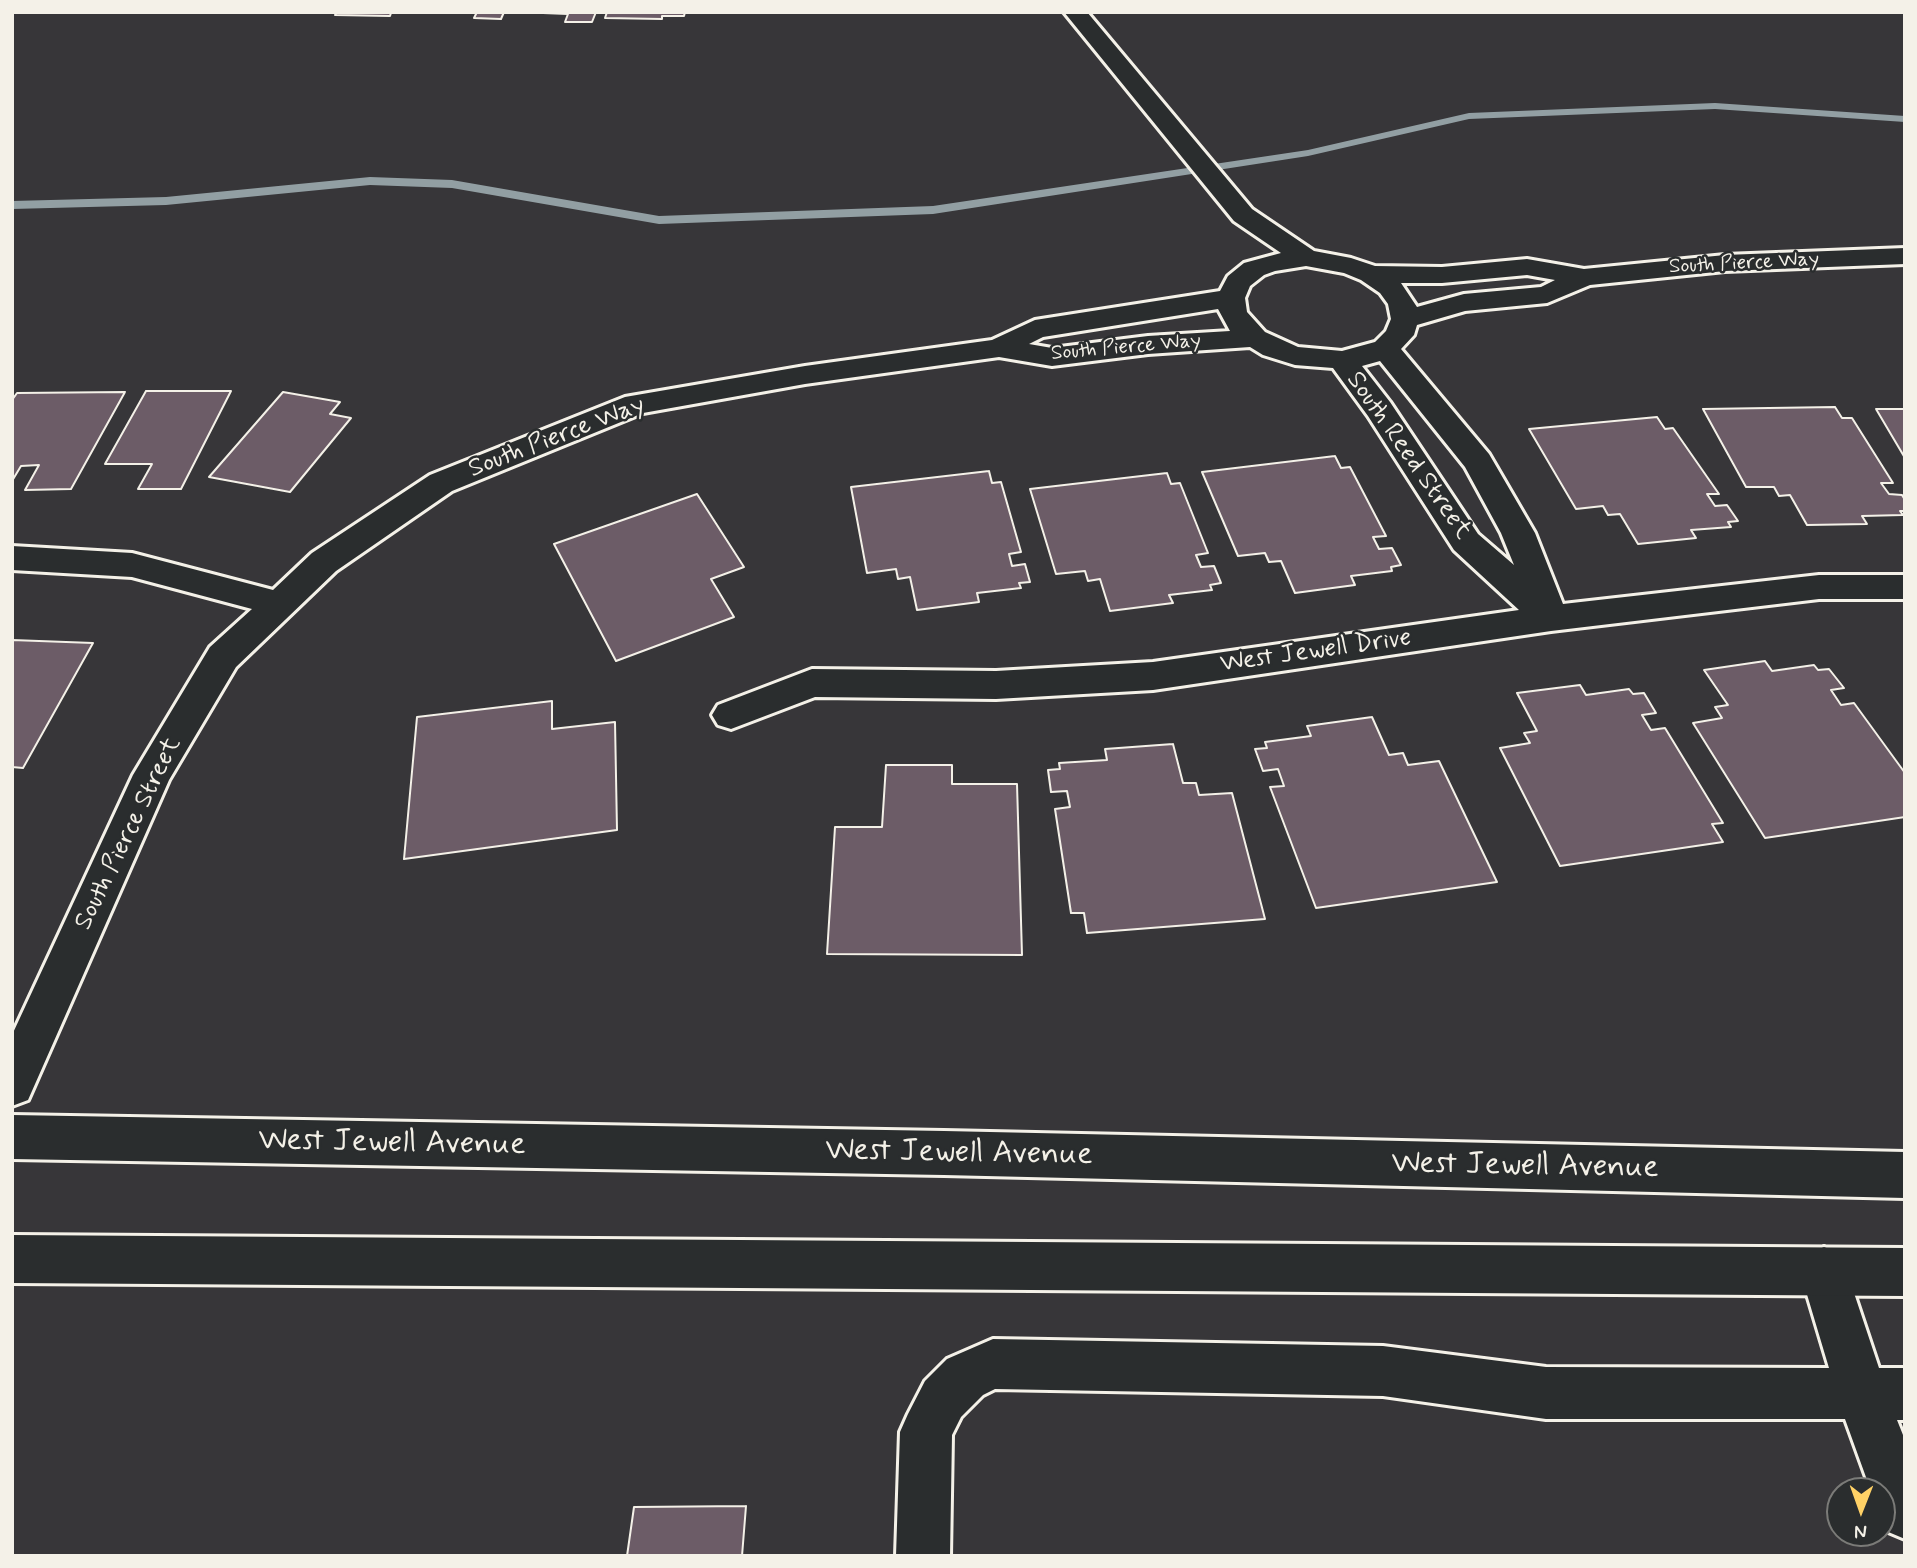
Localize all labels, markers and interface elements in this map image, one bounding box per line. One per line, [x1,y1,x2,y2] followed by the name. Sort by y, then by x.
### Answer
[1668,247,1820,281] street label: South Pierce Way
[1050,329,1202,367] street label: South Pierce Way
[1339,366,1477,546] street label: South Reed Street
[464,390,650,486] street label: South Pierce Way
[1218,623,1414,681] street label: West Jewell Drive
[69,733,189,935] street label: South Pierce Street
[258,1122,526,1166] street label: West Jewell Avenue
[825,1132,1093,1176] street label: West Jewell Avenue
[1391,1145,1659,1189] street label: West Jewell Avenue
[1826,1477,1896,1547] north arrow
[1854,1519,1867,1544] text: N

